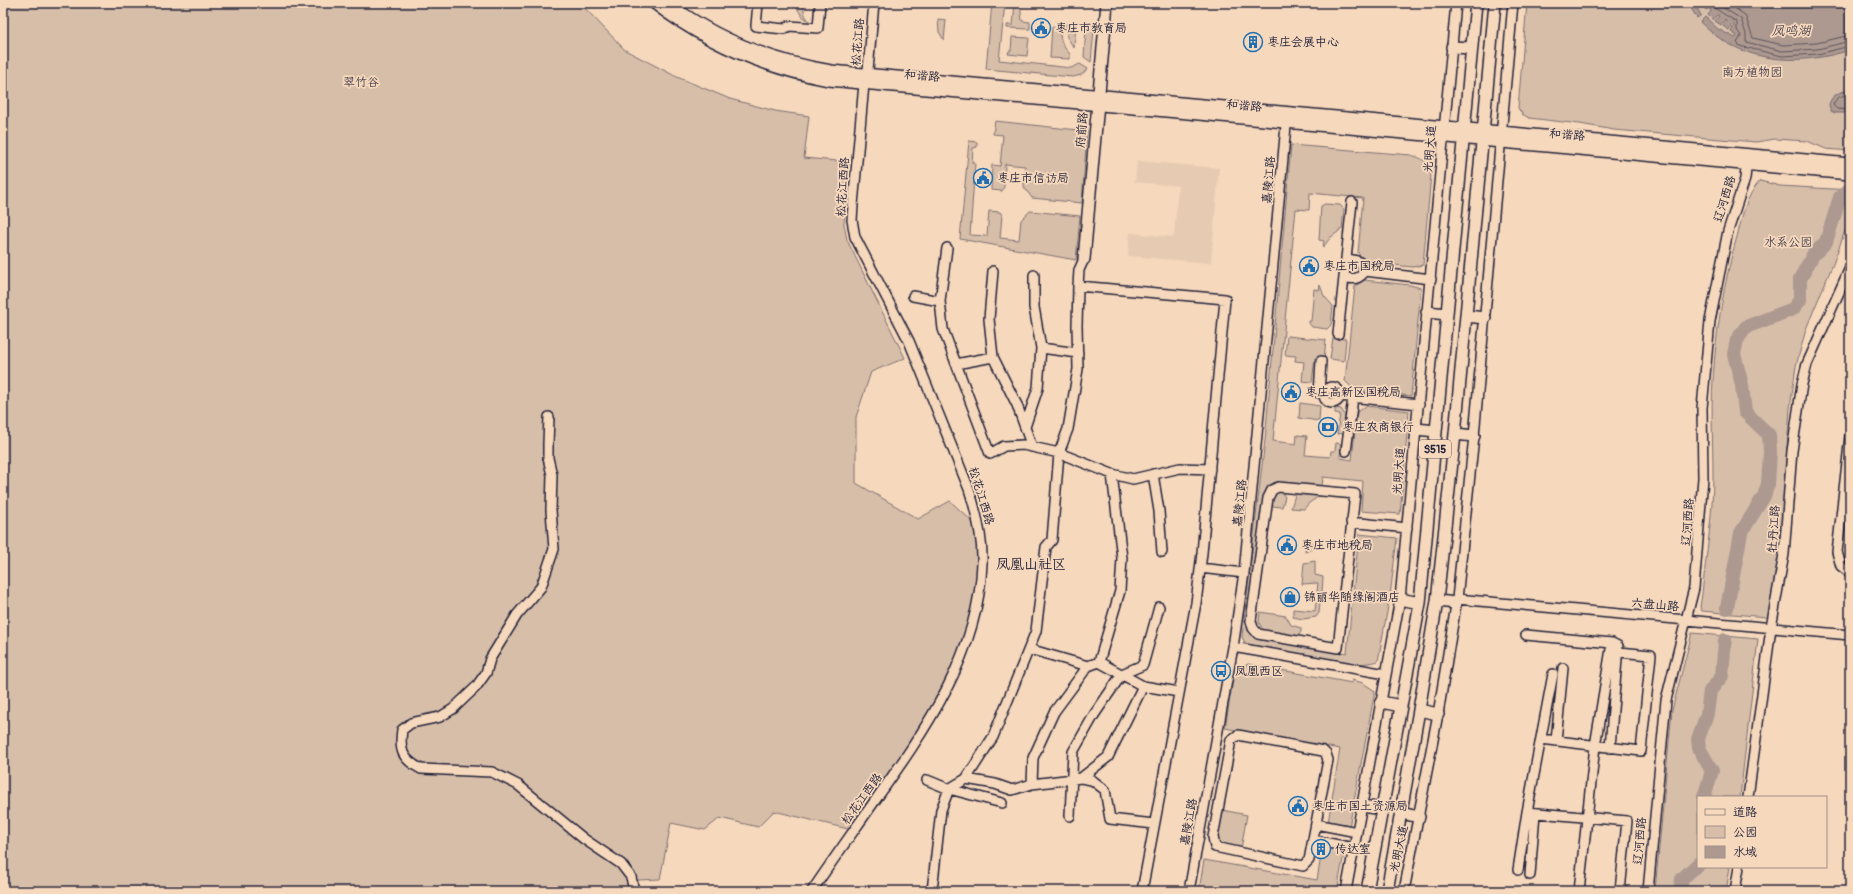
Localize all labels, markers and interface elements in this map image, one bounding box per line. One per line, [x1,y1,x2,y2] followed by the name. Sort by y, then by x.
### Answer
[848,17,868,67] street label: 松花江路
[1030,17,1052,39] public building icon: 枣庄市教育局
[1055,21,1127,36] place label: 枣庄市教育局
[1771,23,1812,39] water label: 凤鸣湖
[1242,31,1264,53] building icon: 枣庄会展中心
[1267,35,1339,50] place label: 枣庄会展中心
[1722,65,1782,80] park label: 南方植物园
[903,67,941,85] street label: 和谐路
[343,75,379,90] park label: 翠竹谷
[1225,97,1263,115] street label: 和谐路
[1073,111,1091,149] street label: 府前路
[1420,124,1440,174] street label: 光明大道
[1548,126,1586,144] street label: 和谐路
[1259,155,1279,205] street label: 嘉陵江路
[833,157,853,217] street label: 松花江西路
[972,167,994,189] public building icon: 枣庄市信访局
[997,171,1069,186] place label: 枣庄市信访局
[1711,174,1739,224] street label: 辽河西路
[1764,235,1812,250] park label: 水系公园
[1298,255,1320,277] public building icon: 枣庄市国税局
[1323,259,1395,274] place label: 枣庄市国税局
[1280,381,1302,403] public building icon: 枣庄高新区国税局
[1305,385,1401,400] place label: 枣庄高新区国税局
[1317,416,1339,438] bank icon: 枣庄农商银行
[1342,420,1414,435] place label: 枣庄农商银行
[1419,440,1451,458] road number: S515
[1389,446,1409,496] street label: 光明大道
[965,465,997,527] street label: 松花江西路
[1230,478,1250,528] street label: 嘉陵江路
[1679,498,1697,546] street label: 辽河西路
[1765,505,1783,553] street label: 牡丹江路
[1276,534,1298,556] public building icon: 枣庄市地税局
[1301,538,1373,553] place label: 枣庄市地税局
[996,556,1066,573] district label: 凤凰山社区
[1279,586,1301,608] shop icon: 锦丽华随缘阁酒店
[1304,590,1400,605] place label: 锦丽华随缘阁酒店
[1630,595,1680,615] street label: 六盘山路
[1210,660,1232,682] bus stop icon: 凤凰西区
[1235,664,1283,679] place label: 凤凰西区
[838,770,886,828] street label: 松花江西路
[1287,795,1309,817] public building icon: 枣庄市国土资源局
[1697,796,1827,868] legend
[1177,797,1201,847] street label: 嘉陵江路
[1312,799,1408,814] place label: 枣庄市国土资源局
[1733,805,1757,820] text: 道路
[1630,816,1650,866] street label: 辽河西路
[1387,824,1411,874] street label: 光明大道
[1733,825,1757,840] text: 公园
[1310,838,1332,860] building icon: 传达室
[1335,842,1371,857] place label: 传达室
[1733,845,1757,860] text: 水域

